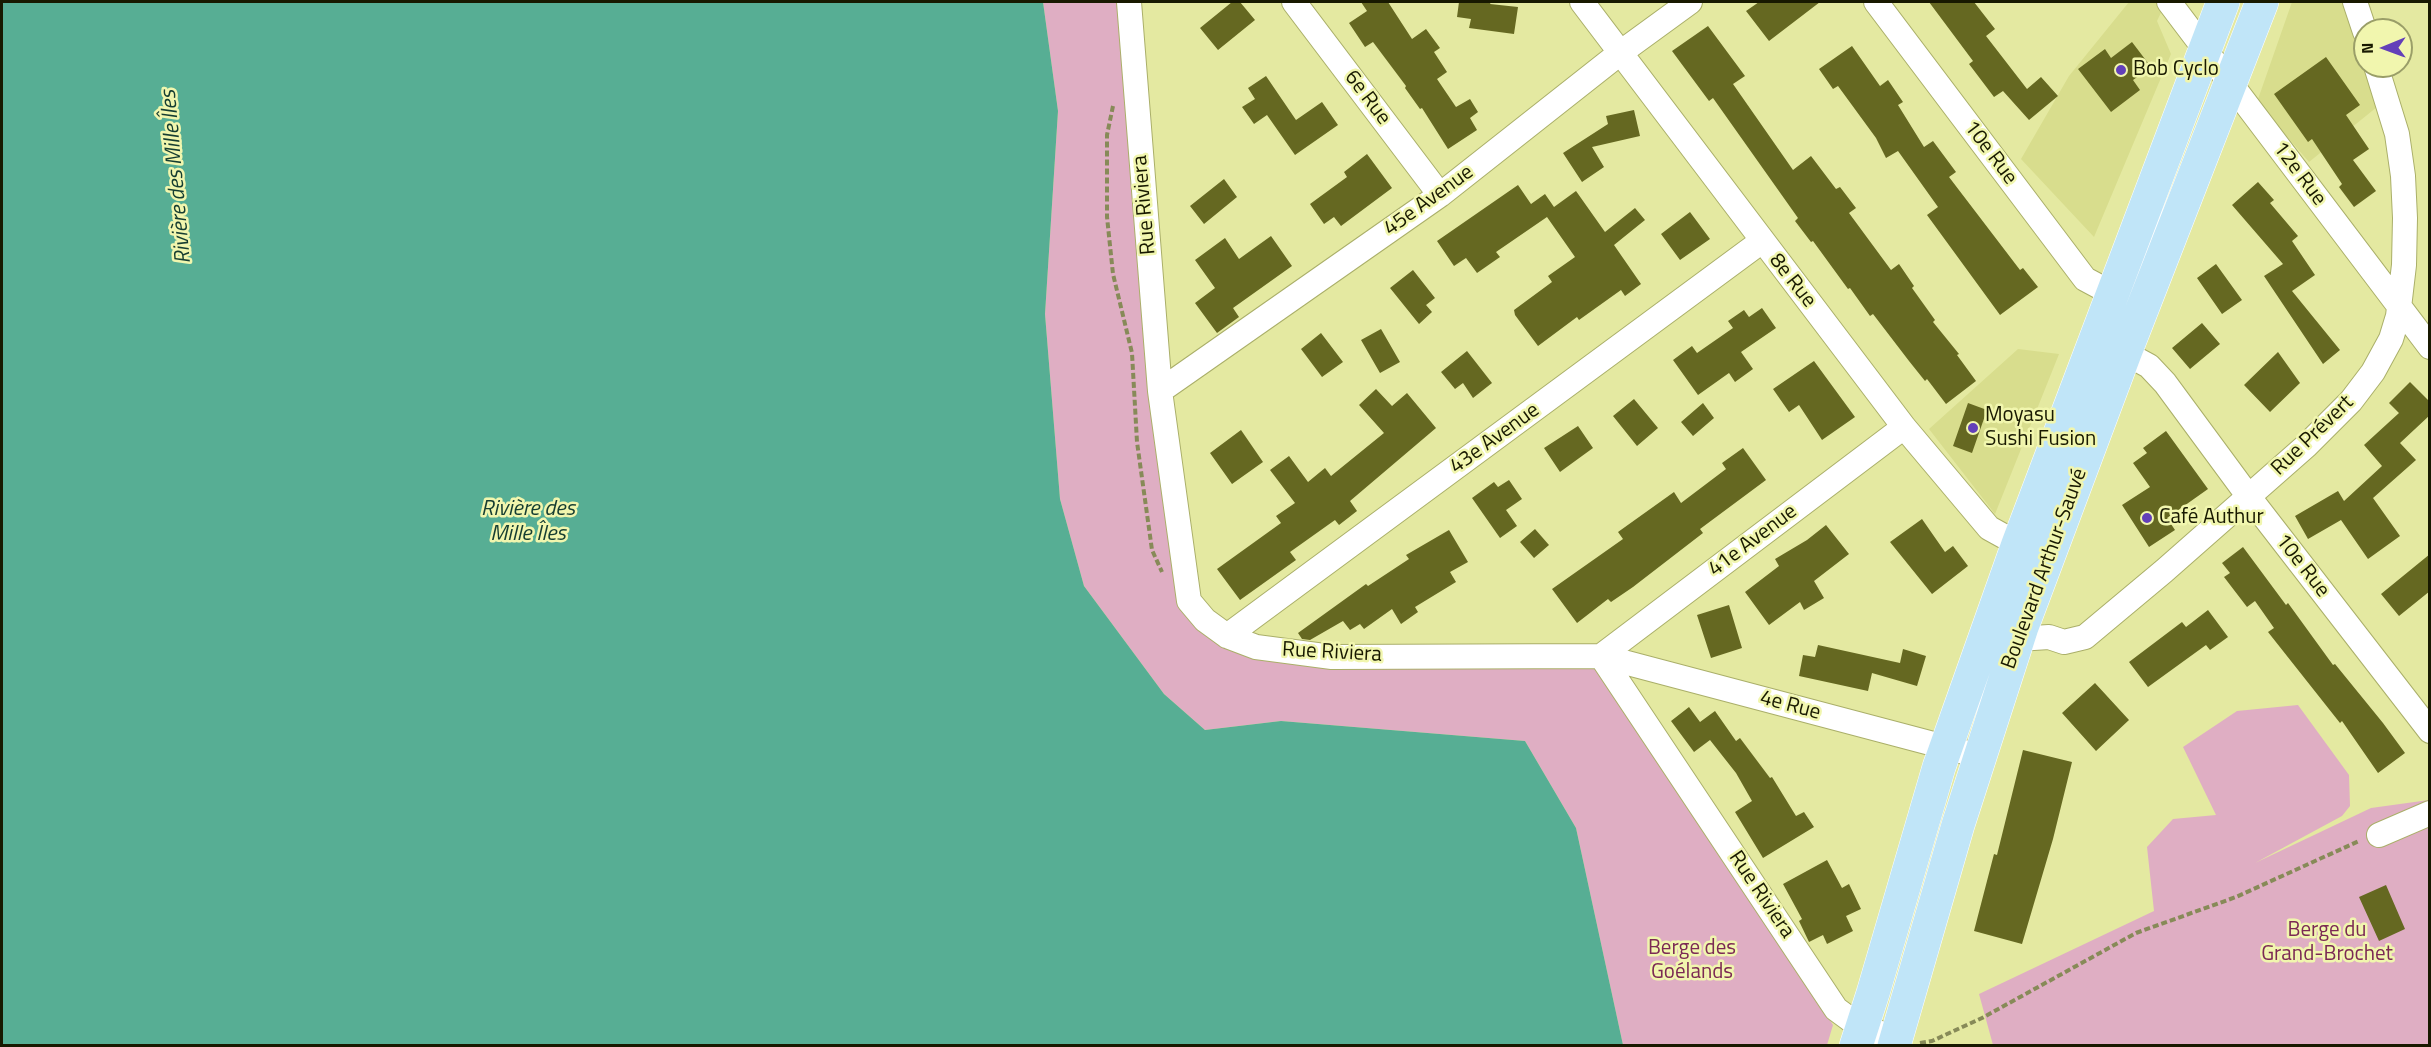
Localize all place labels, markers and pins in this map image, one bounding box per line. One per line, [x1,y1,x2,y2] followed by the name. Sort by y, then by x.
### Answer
[2133,57,2219,83] place label: Bob Cyclo
[2114,63,2128,77] marker: Bob Cyclo
[1985,403,2096,453] place label: Moyasu Sushi Fusion
[1966,421,1980,435] marker: Moyasu Sushi Fusion
[2159,505,2264,531] place label: Café Authur
[2140,511,2154,525] marker: Café Authur

